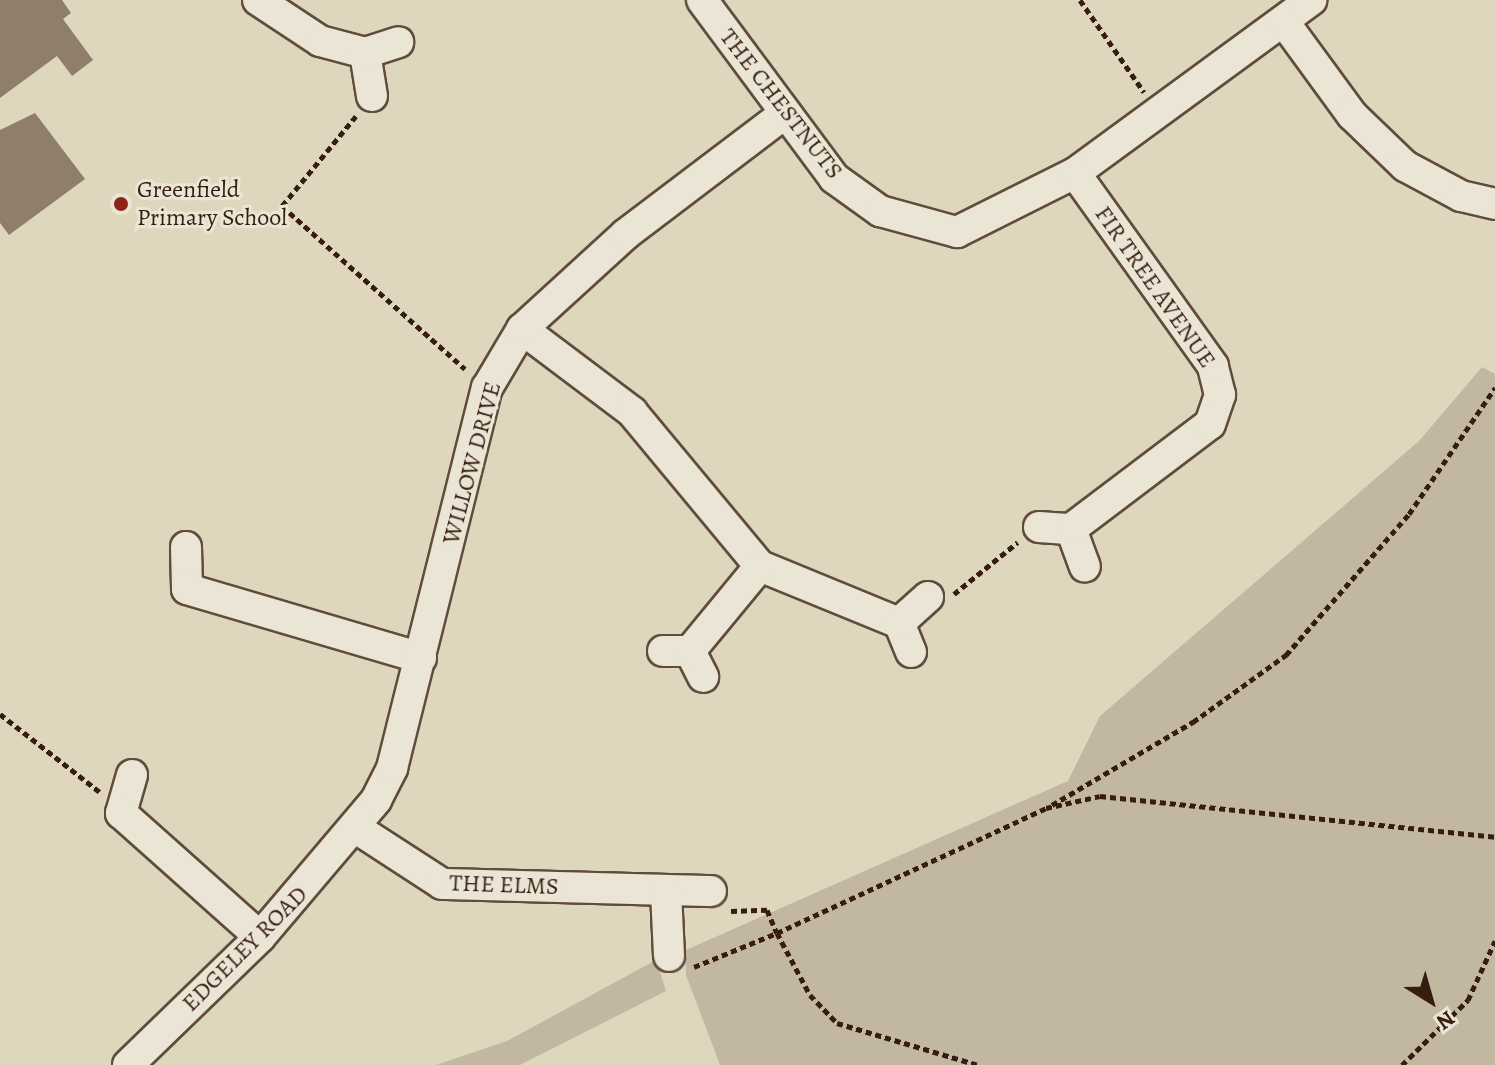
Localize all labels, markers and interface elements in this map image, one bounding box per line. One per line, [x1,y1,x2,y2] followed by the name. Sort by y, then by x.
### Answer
[713,23,849,185] street label: THE CHESTNUTS
[137,176,287,232] place label: Greenfield Primary School
[112,195,130,213] marker: Greenfield Primary School
[1088,201,1222,373] street label: FIR TREE AVENUE
[436,379,508,547] street label: WILLOW DRIVE
[449,869,559,901] street label: THE ELMS
[176,880,314,1018] street label: EDGELEY ROAD
[1391,961,1471,1041] north arrow
[1430,1003,1461,1037] text: N

